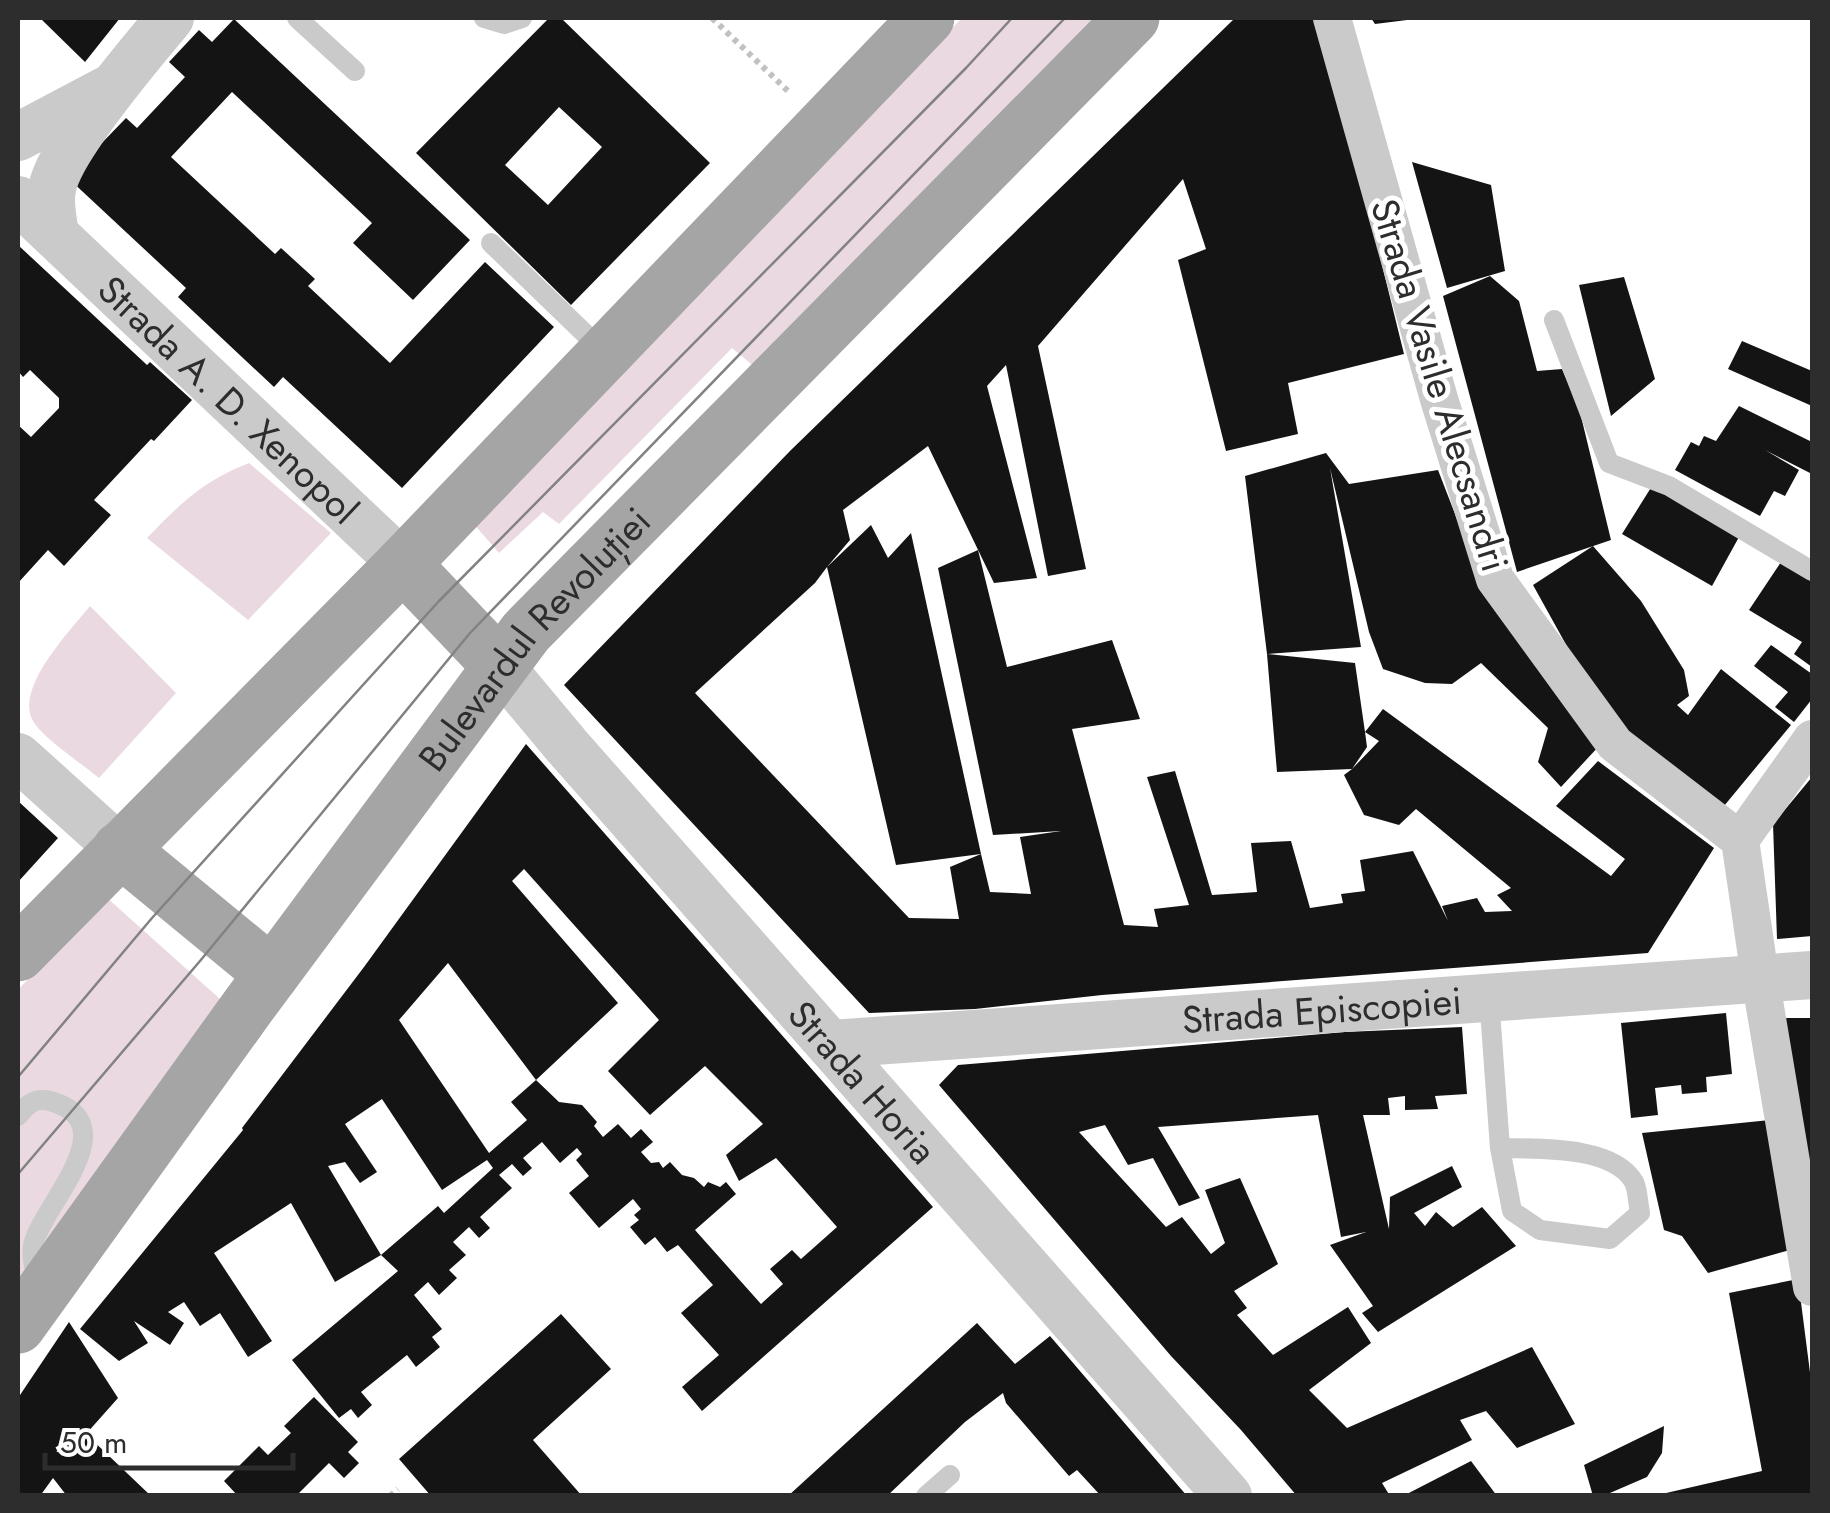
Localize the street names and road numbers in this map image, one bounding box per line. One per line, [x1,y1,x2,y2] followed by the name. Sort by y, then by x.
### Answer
[1357,192,1523,578] street label: Strada Vasile Alecsandri
[86,262,371,536] street label: Strada A. D. Xenopol
[405,494,663,782] street label: Bulevardul Revoluției
[1180,972,1464,1047] street label: Strada Episcopiei
[776,988,950,1176] street label: Strada Horia

